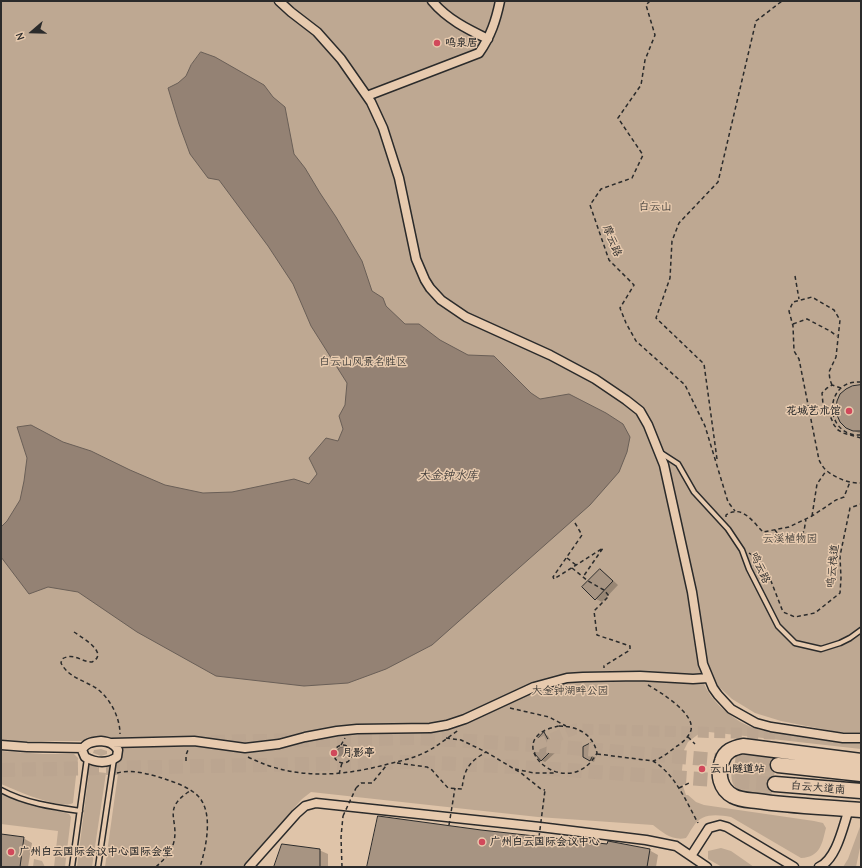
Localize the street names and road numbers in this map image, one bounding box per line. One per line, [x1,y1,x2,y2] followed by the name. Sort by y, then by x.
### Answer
[600,223,624,259] street label: 摩云路
[824,543,842,589] street label: 鸣云栈道
[747,550,773,586] street label: 鸣云路
[790,779,846,797] street label: 白云大道南

